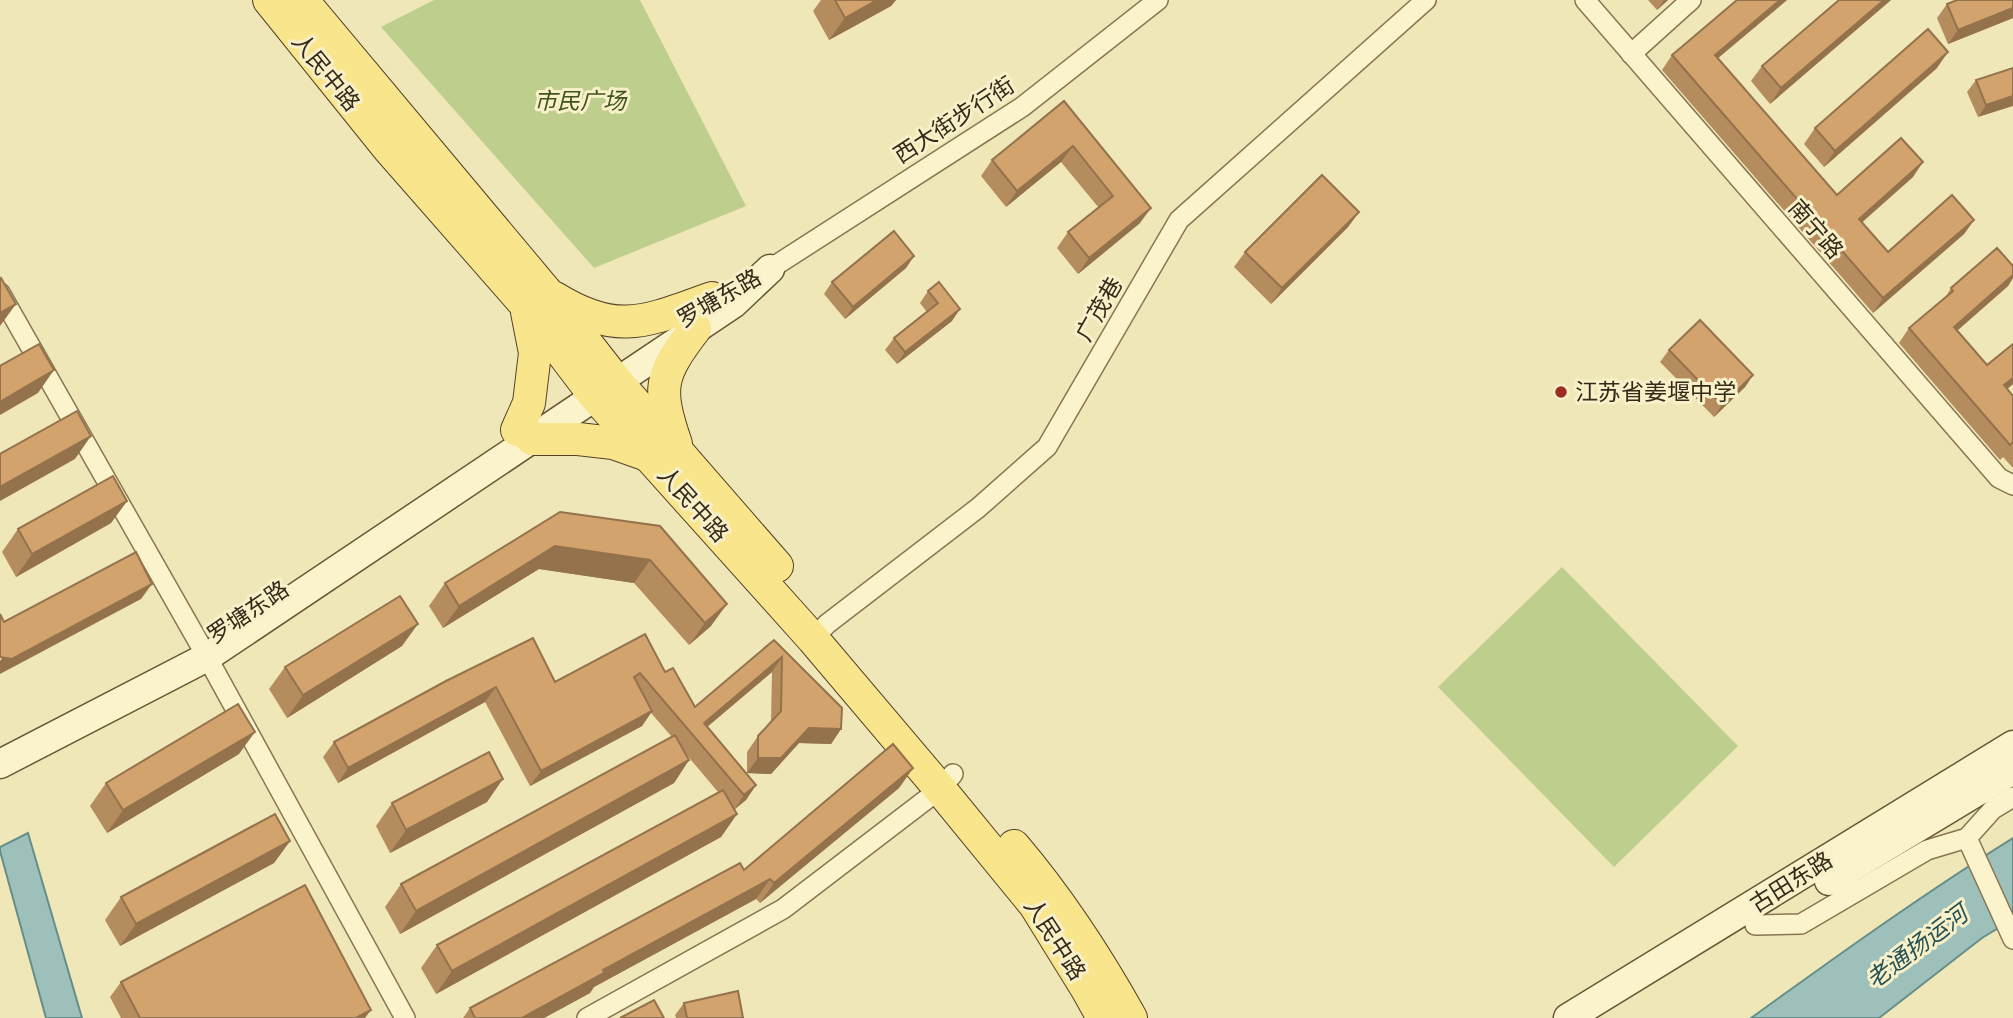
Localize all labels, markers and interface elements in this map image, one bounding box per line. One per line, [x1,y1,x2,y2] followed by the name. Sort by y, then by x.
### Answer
[282,26,367,120] street label: 人民中路
[887,69,1022,174] street label: 西大街步行街
[534,85,628,120] park label: 市民广场
[1779,192,1851,268] street label: 南宁路
[671,261,768,337] street label: 罗塘东路
[1068,271,1133,348] street label: 广茂巷
[1575,376,1736,411] place label: 江苏省姜堰中学
[1553,384,1569,400] marker: 江苏省姜堰中学
[648,459,736,551] street label: 人民中路
[201,573,297,653] street label: 罗塘东路
[1744,844,1840,922] street label: 古田东路
[1014,892,1093,988] street label: 人民中路
[1859,895,1980,998] water label: 老通扬运河

